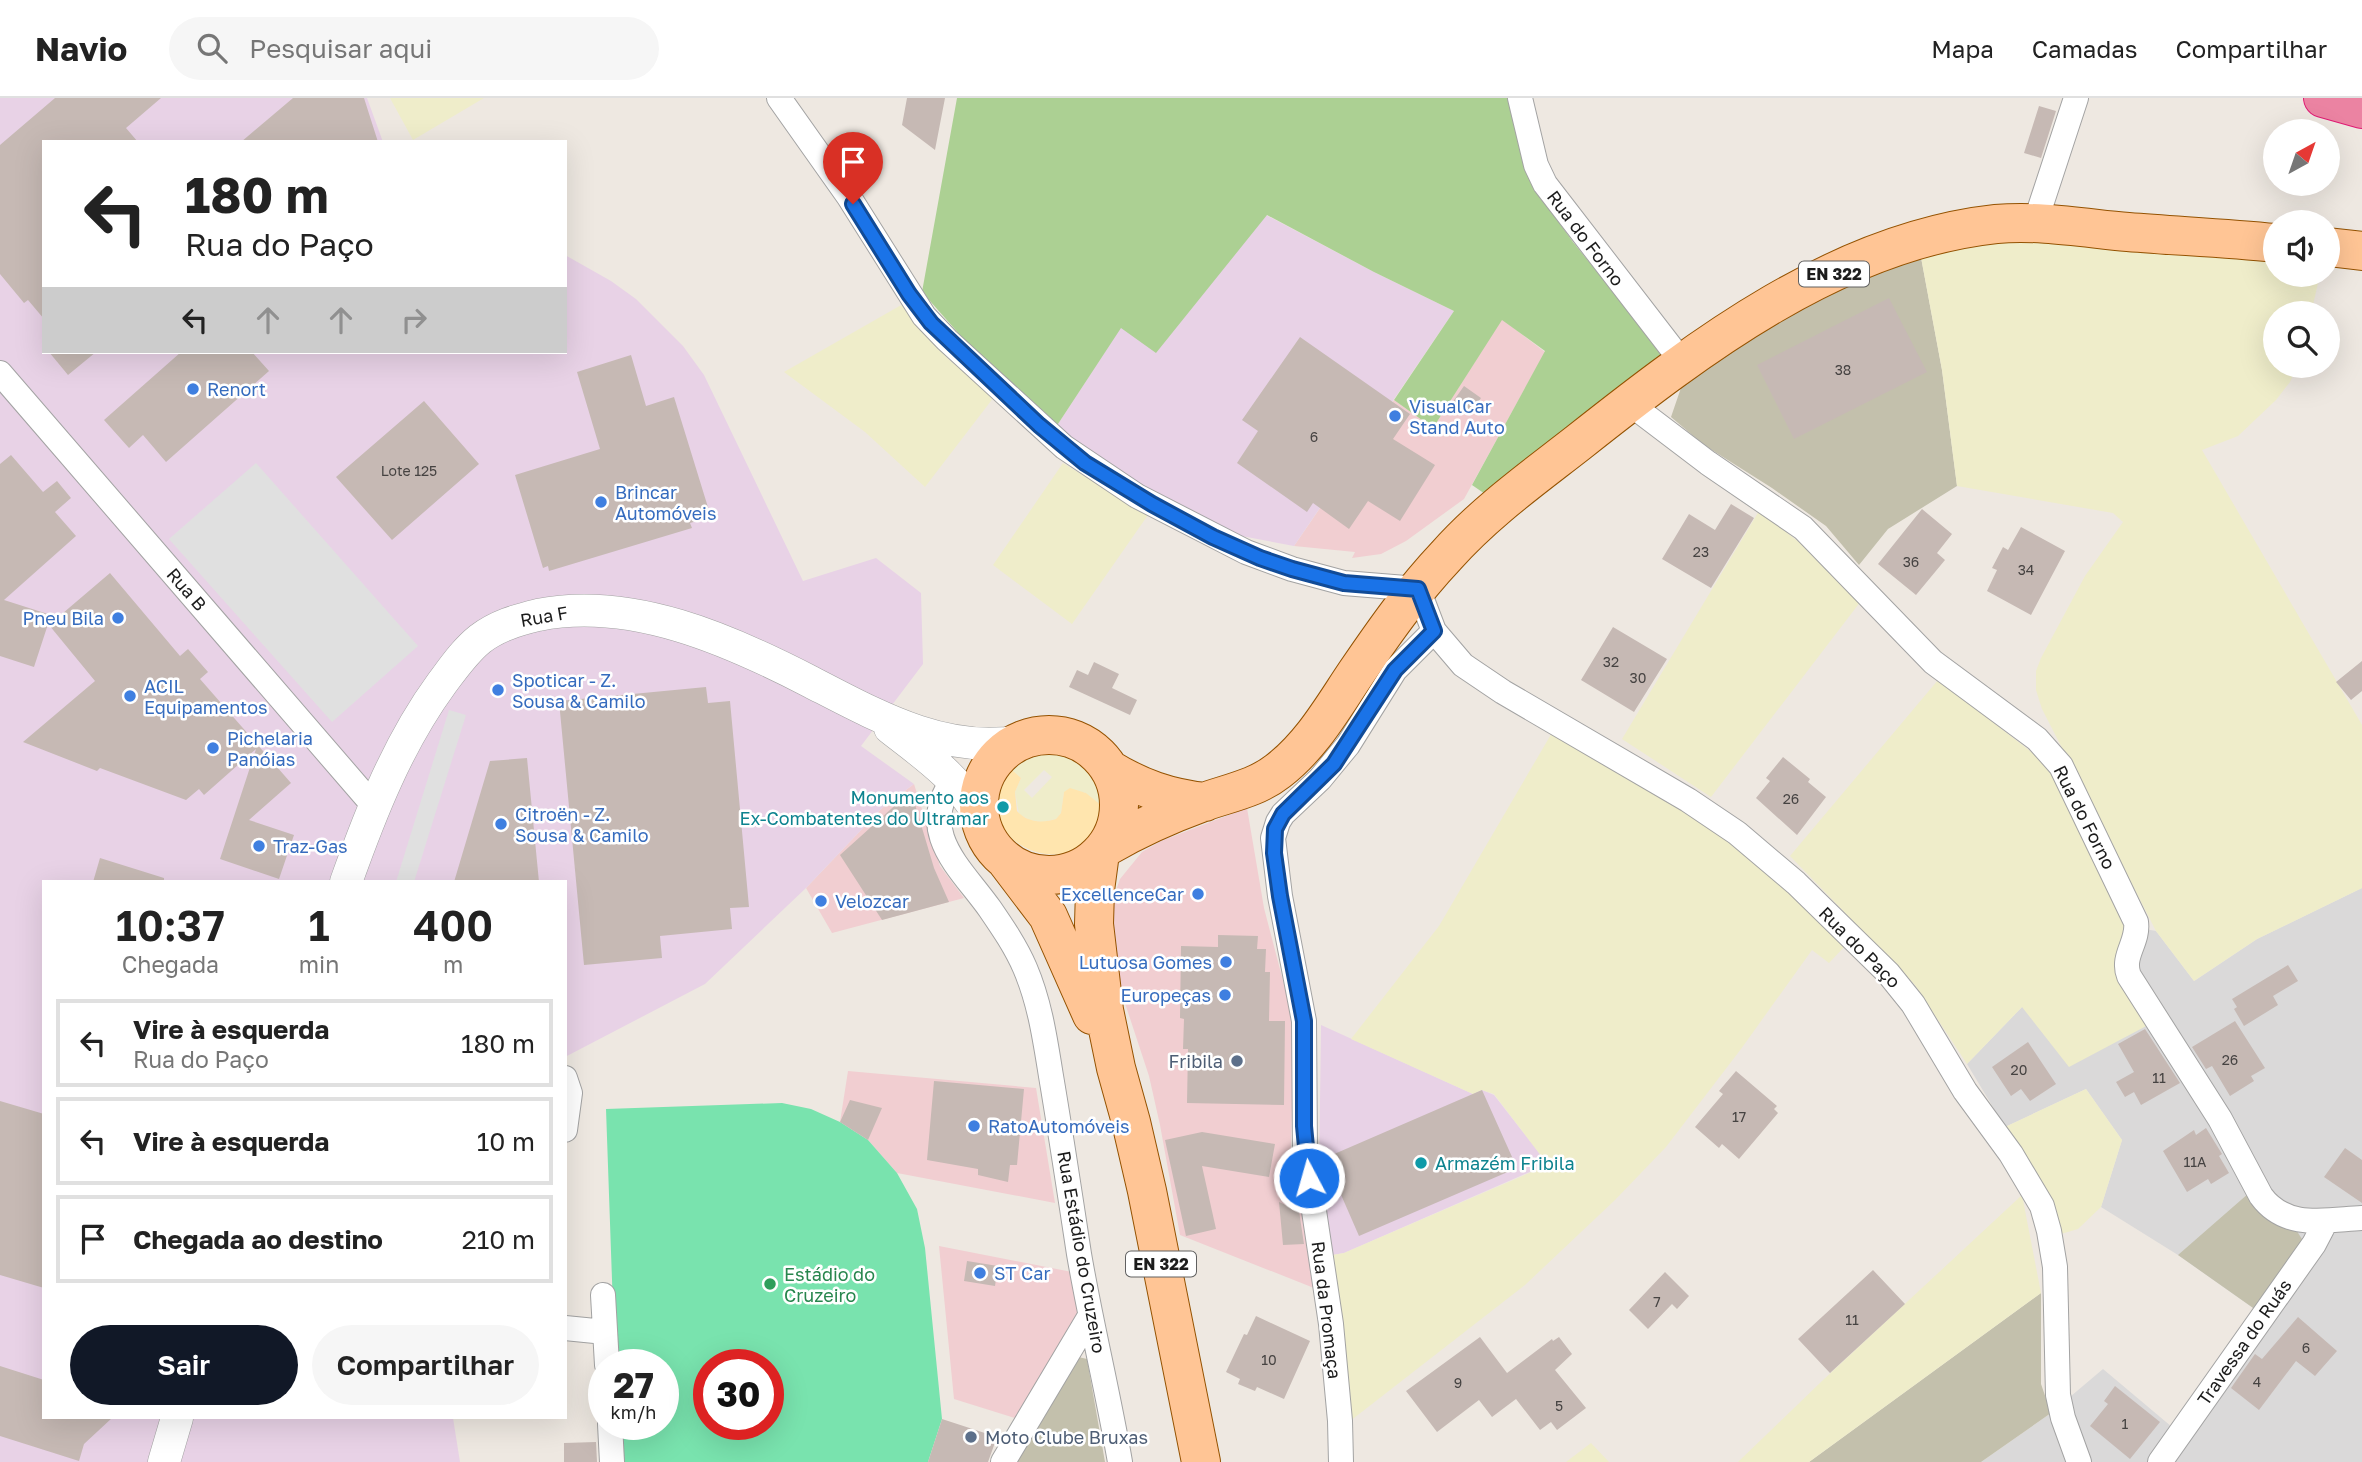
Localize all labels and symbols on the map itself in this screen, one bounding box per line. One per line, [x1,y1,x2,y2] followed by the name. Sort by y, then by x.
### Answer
[2263,119,2340,196] north arrow
[823,132,883,204] pin
[1543,186,1629,290] street label: Rua do Forno
[1799,262,1869,286] road number: EN 322
[1835,361,1851,378] house number: 38
[207,378,266,400] place label: Renort
[185,381,201,397] marker: Renort
[1409,395,1505,438] place label: VisualCar Stand Auto
[1387,408,1403,424] marker: VisualCar Stand Auto
[1310,428,1318,445] house number: 6
[381,462,437,479] house number: Lote 125
[615,481,716,524] place label: Brincar Automóveis
[593,494,609,510] marker: Brincar Automóveis
[1693,543,1709,560] house number: 23
[1903,553,1919,570] house number: 36
[2018,561,2034,578] house number: 34
[162,563,212,615] street label: Rua B
[518,601,570,631] street label: Rua F
[22,607,104,629] place label: Pneu Bila
[110,610,126,626] marker: Pneu Bila
[1603,653,1619,670] house number: 32
[512,669,646,712] place label: Spoticar - Z. Sousa & Camilo
[1630,669,1646,686] house number: 30
[144,675,268,718] place label: ACIL Equipamentos
[490,682,506,698] marker: Spoticar - Z. Sousa & Camilo
[122,688,138,704] marker: ACIL Equipamentos
[227,727,313,770] place label: Pichelaria Panóias
[205,740,221,756] marker: Pichelaria Panóias
[2049,761,2121,873] street label: Rua do Forno
[740,786,989,829] place label: Monumento aos Ex-Combatentes do Ultramar
[1783,790,1799,807] house number: 26
[995,799,1011,815] marker: Monumento aos Ex-Combatentes do Ultramar
[515,803,649,846] place label: Citroën - Z. Sousa & Camilo
[493,816,509,832] marker: Citroën - Z. Sousa & Camilo
[273,835,348,857] place label: Traz-Gas
[251,838,267,854] marker: Traz-Gas
[1061,883,1184,905] place label: ExcellenceCar
[1190,886,1206,902] marker: ExcellenceCar
[835,890,909,912] place label: Velozcar
[813,893,829,909] marker: Velozcar
[1815,902,1905,992] street label: Rua do Paço
[1079,951,1212,973] place label: Lutuosa Gomes
[1218,954,1234,970] marker: Lutuosa Gomes
[1120,984,1211,1006] place label: Europeças
[1217,987,1233,1003] marker: Europeças
[1169,1050,1223,1072] place label: Fribila
[2222,1051,2238,1068] house number: 26
[1229,1053,1245,1069] marker: Fribila
[2011,1061,2027,1078] house number: 20
[2152,1069,2166,1086] house number: 11
[1732,1108,1746,1125] house number: 17
[988,1115,1130,1137] place label: RatoAutomóveis
[966,1118,982,1134] marker: RatoAutomóveis
[1272,1141,1346,1215] position arrow
[1053,1149,1111,1355] street label: Rua Estádio do Cruzeiro
[1435,1152,1575,1174] place label: Armazém Fribila
[2184,1153,2207,1170] house number: 11A
[1413,1155,1429,1171] marker: Armazém Fribila
[1308,1240,1346,1380] street label: Rua da Promaça
[1126,1252,1196,1276] road number: EN 322
[994,1262,1050,1284] place label: ST Car
[784,1263,875,1306] place label: Estádio do Cruzeiro
[972,1265,988,1281] marker: ST Car
[2192,1275,2296,1409] street label: Travessa do Ruás
[762,1276,778,1292] marker: Estádio do Cruzeiro
[1653,1293,1661,1310] house number: 7
[1845,1311,1859,1328] house number: 11
[2302,1339,2310,1356] house number: 6
[693,1349,784,1440] speed limit sign: 30
[1261,1351,1277,1368] house number: 10
[2253,1373,2261,1390] house number: 4
[1454,1374,1462,1391] house number: 9
[1555,1397,1563,1414] house number: 5
[2122,1415,2129,1432] house number: 1
[985,1426,1148,1448] place label: Moto Clube Bruxas
[963,1429,979,1445] marker: Moto Clube Bruxas

